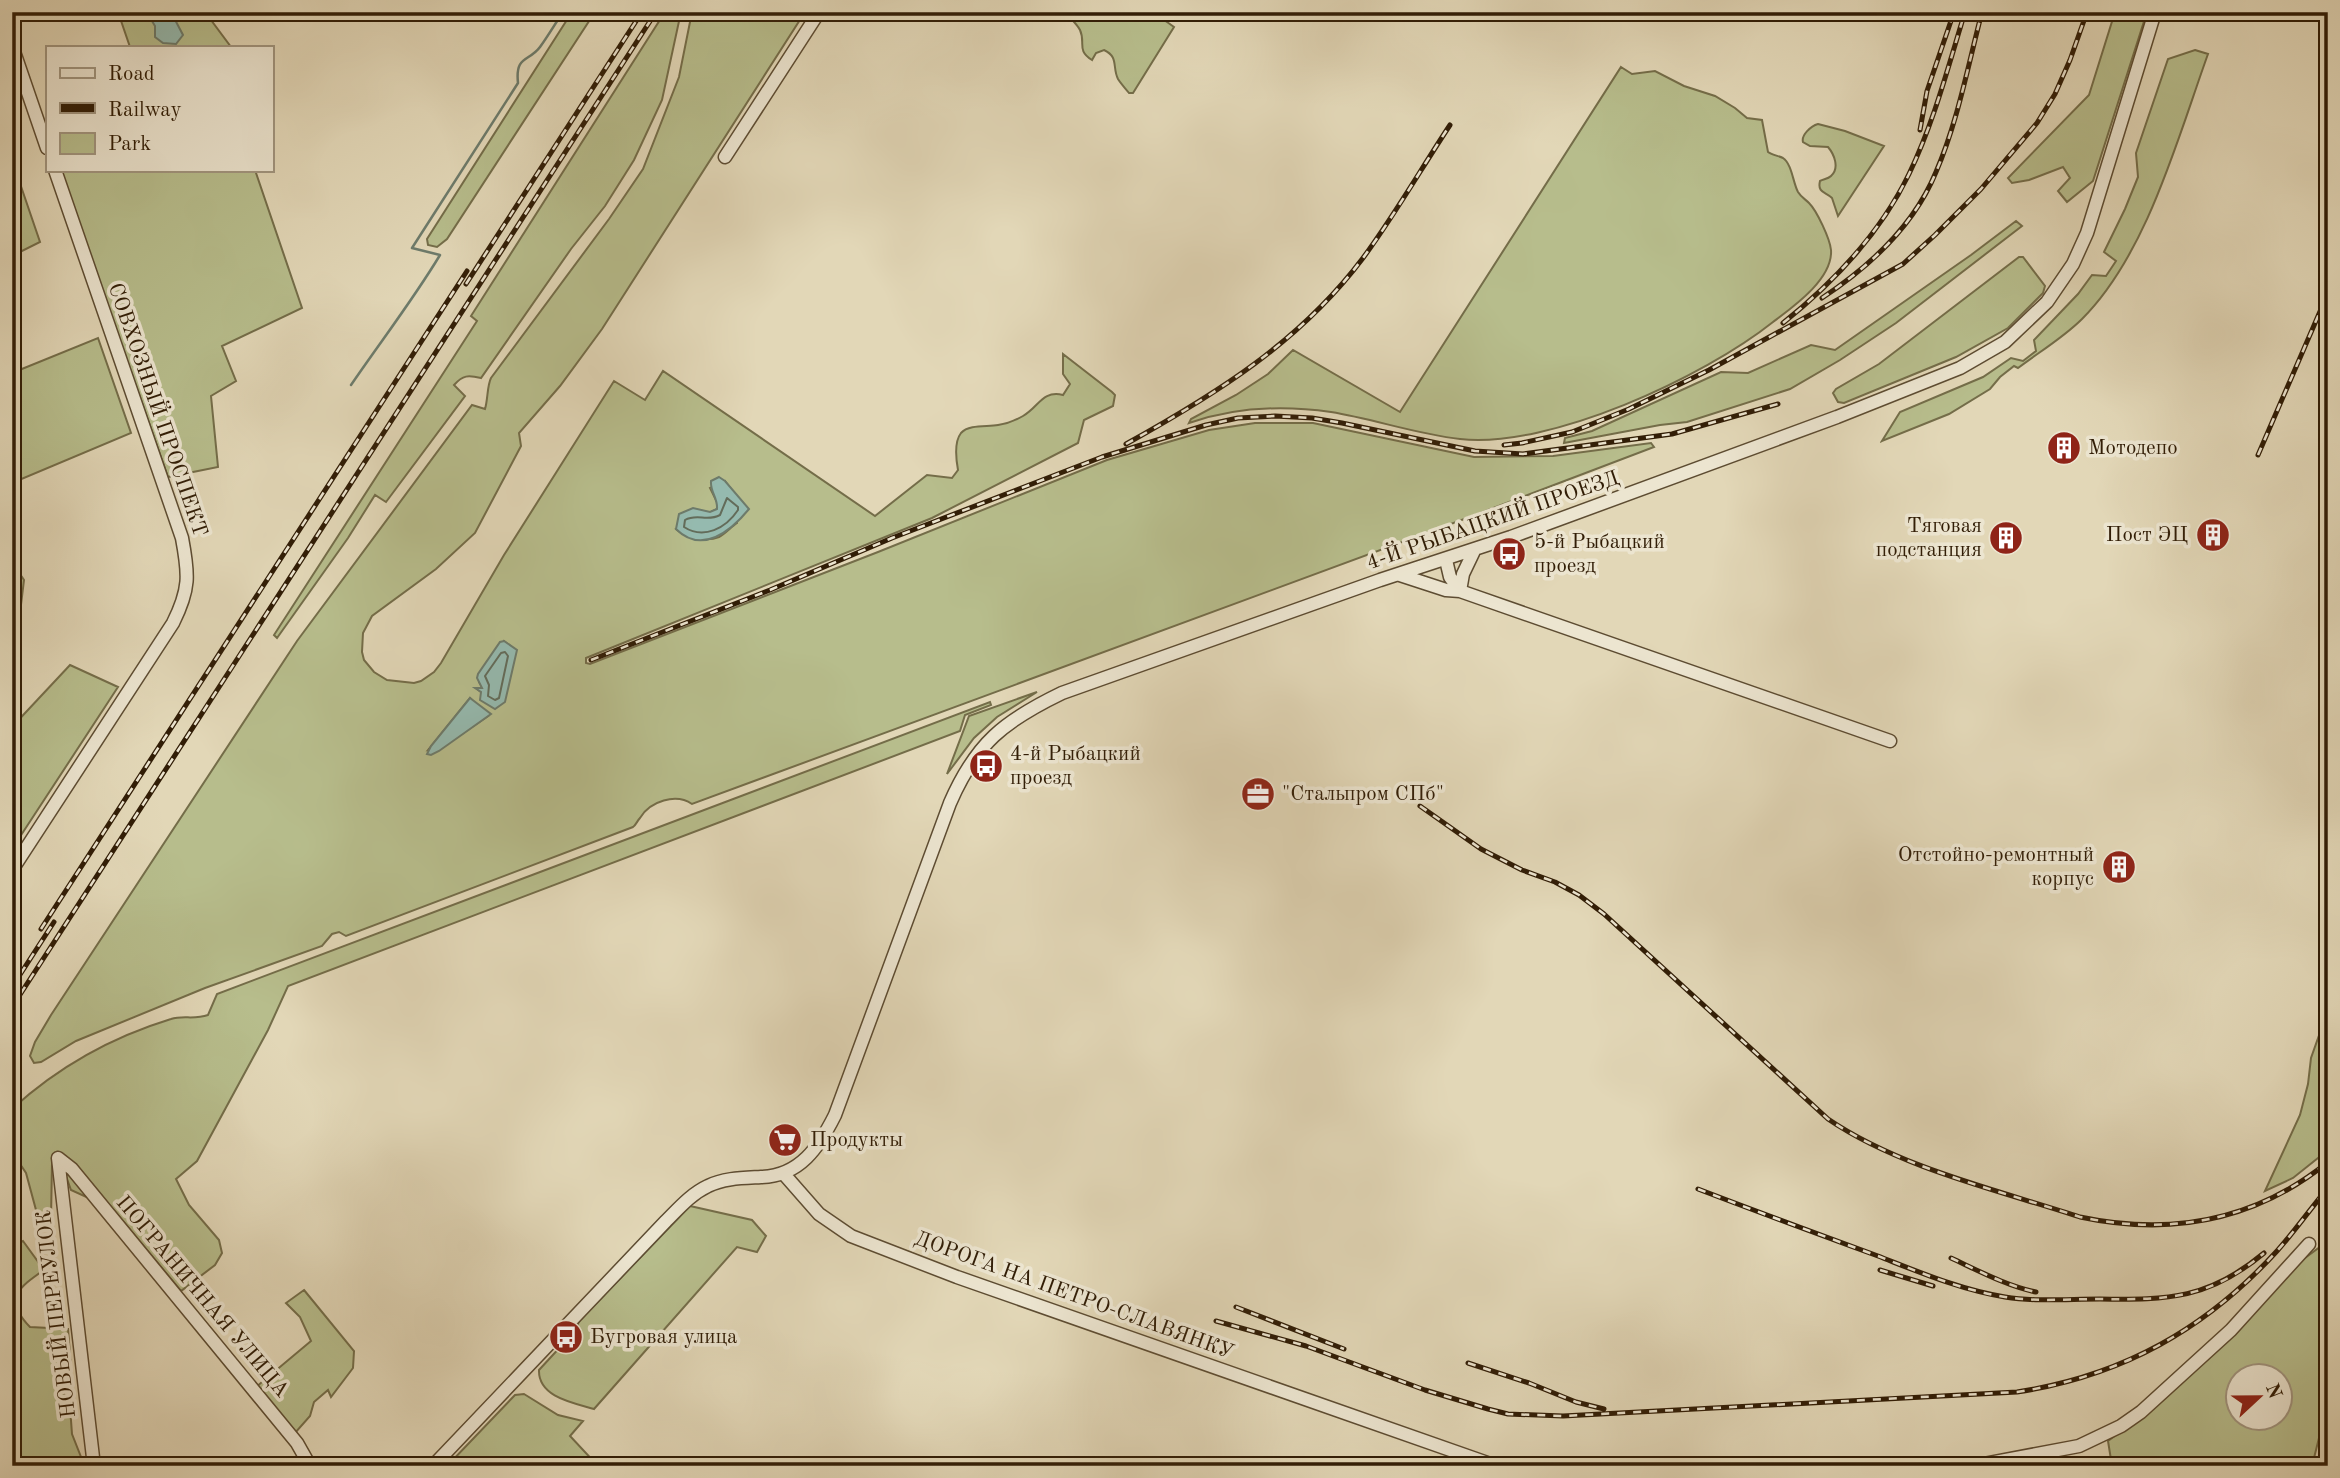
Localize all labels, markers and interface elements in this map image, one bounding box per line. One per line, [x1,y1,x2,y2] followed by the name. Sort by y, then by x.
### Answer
[46,46,273,172] legend
[108,64,155,85] text: Road
[108,100,182,121] text: Railway
[108,134,151,155] text: Park
[104,279,215,540] street label: СОВХОЗНЫЙ ПРОСПЕКТ
[2045,429,2083,467] building icon: Мотодепо
[2088,438,2178,459] place label: Мотодепо
[1362,463,1622,574] street label: 4-Й РЫБАЦКИЙ ПРОЕЗД
[1876,516,1982,561] place label: Тяговая подстанция
[2194,516,2232,554] building icon: Пост ЭЦ
[1987,519,2025,557] building icon: Тяговая подстанция
[2106,525,2188,546] place label: Пост ЭЦ
[1534,532,1665,577] place label: 5-й Рыбацкий проезд
[1490,535,1528,573] bus stop icon: 5-й Рыбацкий проезд
[1010,744,1141,789] place label: 4-й Рыбацкий проезд
[967,747,1005,785] bus stop icon: 4-й Рыбацкий проезд
[1239,775,1277,813] office icon: "Стальпром СПб"
[1282,784,1444,805] place label: "Стальпром СПб"
[1898,845,2094,890] place label: Отстойно-ремонтный корпус
[2100,848,2138,886] building icon: Отстойно-ремонтный корпус
[766,1121,804,1159] supermarket icon: Продукты
[810,1130,903,1151] place label: Продукты
[112,1192,292,1402] street label: ПОГРАНИЧНАЯ УЛИЦА
[29,1209,80,1420] street label: НОВЫЙ ПЕРЕУЛОК
[911,1228,1237,1364] street label: ДОРОГА НА ПЕТРО-СЛАВЯНКУ
[547,1318,585,1356] bus stop icon: Бугровая улица
[590,1327,737,1348] place label: Бугровая улица
[2224,1362,2294,1432] north arrow
[2261,1381,2284,1402] text: N

